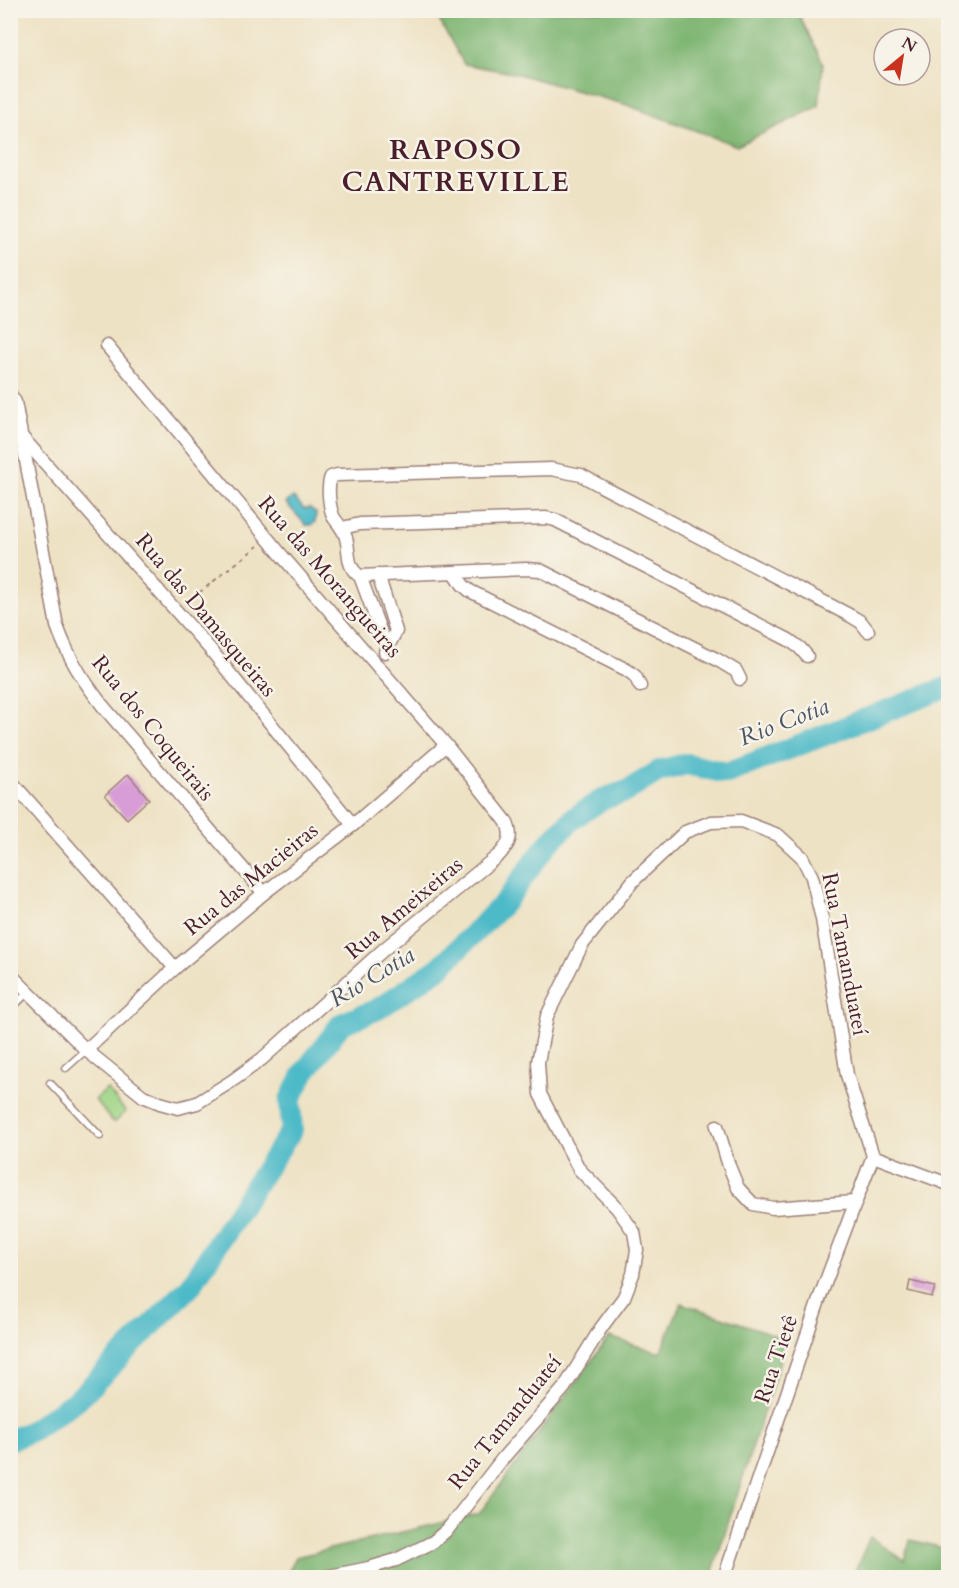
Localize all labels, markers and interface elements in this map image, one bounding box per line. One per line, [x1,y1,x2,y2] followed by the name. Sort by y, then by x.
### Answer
[872,27,932,87] north arrow
[897,32,921,58] text: N
[342,131,570,201] district label: RAPOSO CANTREVILLE
[251,490,409,664] street label: Rua das Morangueiras
[129,527,283,703] street label: Rua das Damasqueiras
[85,649,221,807] street label: Rua dos Coqueirais
[734,690,834,754] water label: Rio Cotia
[178,816,324,942] street label: Rua das Macieiras
[339,850,469,966] street label: Rua Ameixeiras
[814,870,876,1038] street label: Rua Tamanduateí
[323,938,421,1015] water label: Rio Cotia
[747,1311,805,1407] street label: Rua Tietê
[441,1348,569,1496] street label: Rua Tamanduateí

